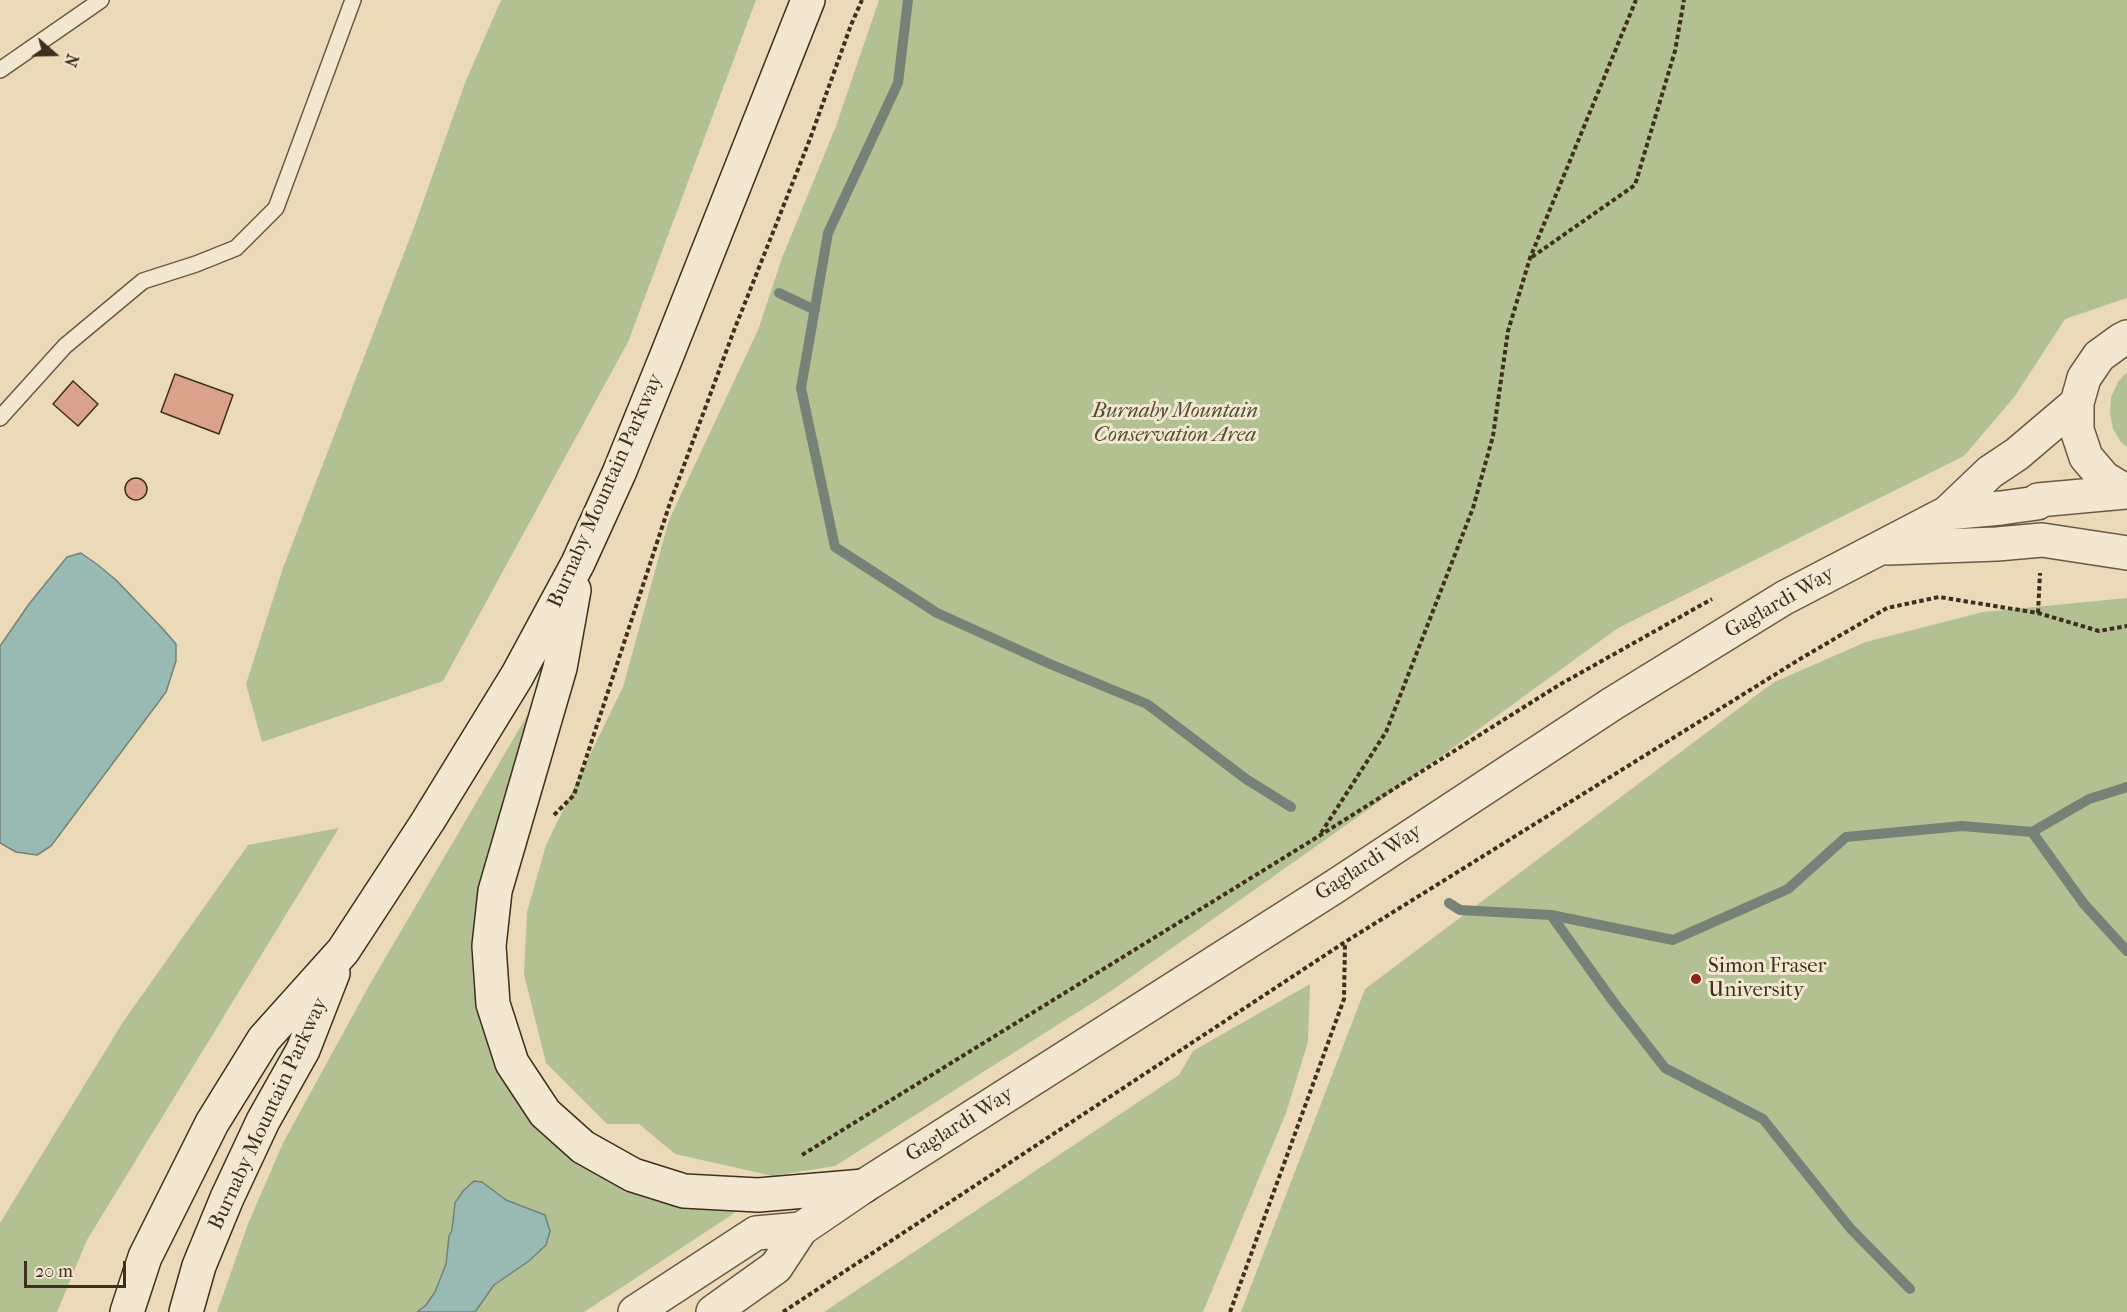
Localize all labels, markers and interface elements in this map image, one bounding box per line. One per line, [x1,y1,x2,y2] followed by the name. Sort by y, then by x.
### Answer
[24,24,84,84] north arrow
[60,51,82,69] text: N
[543,370,669,612] street label: Burnaby Mountain Parkway
[1092,399,1258,449] park label: Burnaby Mountain Conservation Area
[1721,562,1839,644] street label: Gaglardi Way
[1311,819,1427,907] street label: Gaglardi Way
[1708,954,1827,1004] place label: Simon Fraser University
[1689,972,1703,986] marker: Simon Fraser University
[204,994,334,1234] street label: Burnaby Mountain Parkway
[902,1082,1018,1168] street label: Gaglardi Way
[27,1249,129,1287] scale bar
[35,1261,73,1282] text: 20 m

